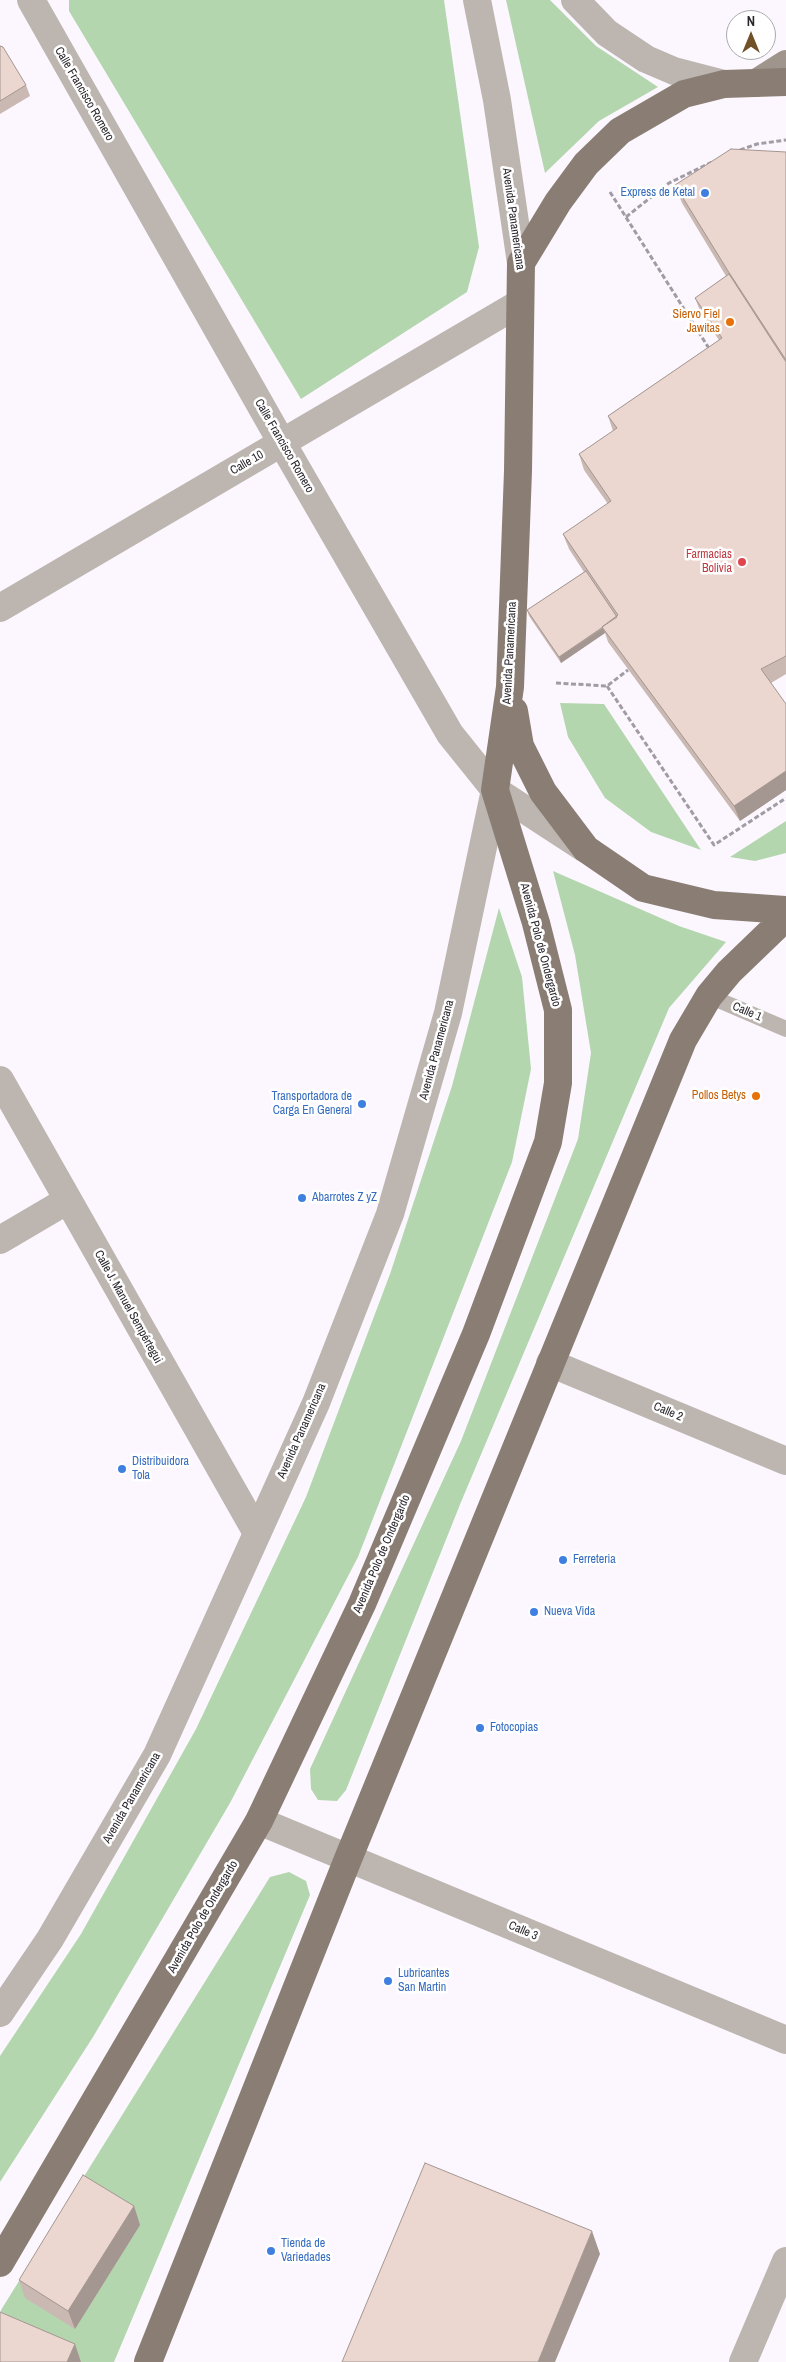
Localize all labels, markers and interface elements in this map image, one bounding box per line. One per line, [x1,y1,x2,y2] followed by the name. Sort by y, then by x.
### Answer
[726,10,776,60] north arrow
[747,12,755,30] text: N
[51,44,117,144] street label: Calle Francisco Romero
[499,167,527,271] street label: Avenida Panamericana
[621,186,695,200] place label: Express de Ketal
[699,187,711,199] marker: Express de Ketal
[672,308,720,336] place label: Siervo Fiel Jawitas
[724,316,736,328] marker: Siervo Fiel Jawitas
[251,396,317,496] street label: Calle Francisco Romero
[228,448,266,478] street label: Calle 10
[686,548,732,576] place label: Farmacias Bolivia
[736,556,748,568] marker: Farmacias Bolivia
[500,601,520,705] street label: Avenida Panamericana
[517,882,563,1008] street label: Avenida Polo de Ondergardo
[417,999,457,1101] street label: Avenida Panamericana
[730,999,764,1025] street label: Calle 1
[692,1089,746,1103] place label: Pollos Betys
[271,1090,352,1118] place label: Transportadora de Carga En General
[750,1090,762,1102] marker: Pollos Betys
[356,1098,368,1110] marker: Transportadora de Carga En General
[312,1191,377,1205] place label: Abarrotes Z yZ
[296,1192,308,1204] marker: Abarrotes Z yZ
[91,1248,165,1366] street label: Calle J. Manuel Sempértegui
[275,1381,329,1481] street label: Avenida Panamericana
[651,1399,685,1425] street label: Calle 2
[132,1455,189,1483] place label: Distribuidora Tola
[116,1463,128,1475] marker: Distribuidora Tola
[351,1493,413,1615] street label: Avenida Polo de Ondergardo
[573,1553,616,1567] place label: Ferreteria
[557,1554,569,1566] marker: Ferreteria
[544,1605,595,1619] place label: Nueva Vida
[528,1606,540,1618] marker: Nueva Vida
[490,1721,538,1735] place label: Fotocopias
[474,1722,486,1734] marker: Fotocopias
[100,1750,164,1846] street label: Avenida Panamericana
[165,1858,241,1976] street label: Avenida Polo de Ondergardo
[506,1918,540,1944] street label: Calle 3
[398,1967,449,1995] place label: Lubricantes San Martin
[382,1975,394,1987] marker: Lubricantes San Martin
[281,2237,331,2265] place label: Tienda de Variedades
[265,2245,277,2257] marker: Tienda de Variedades

